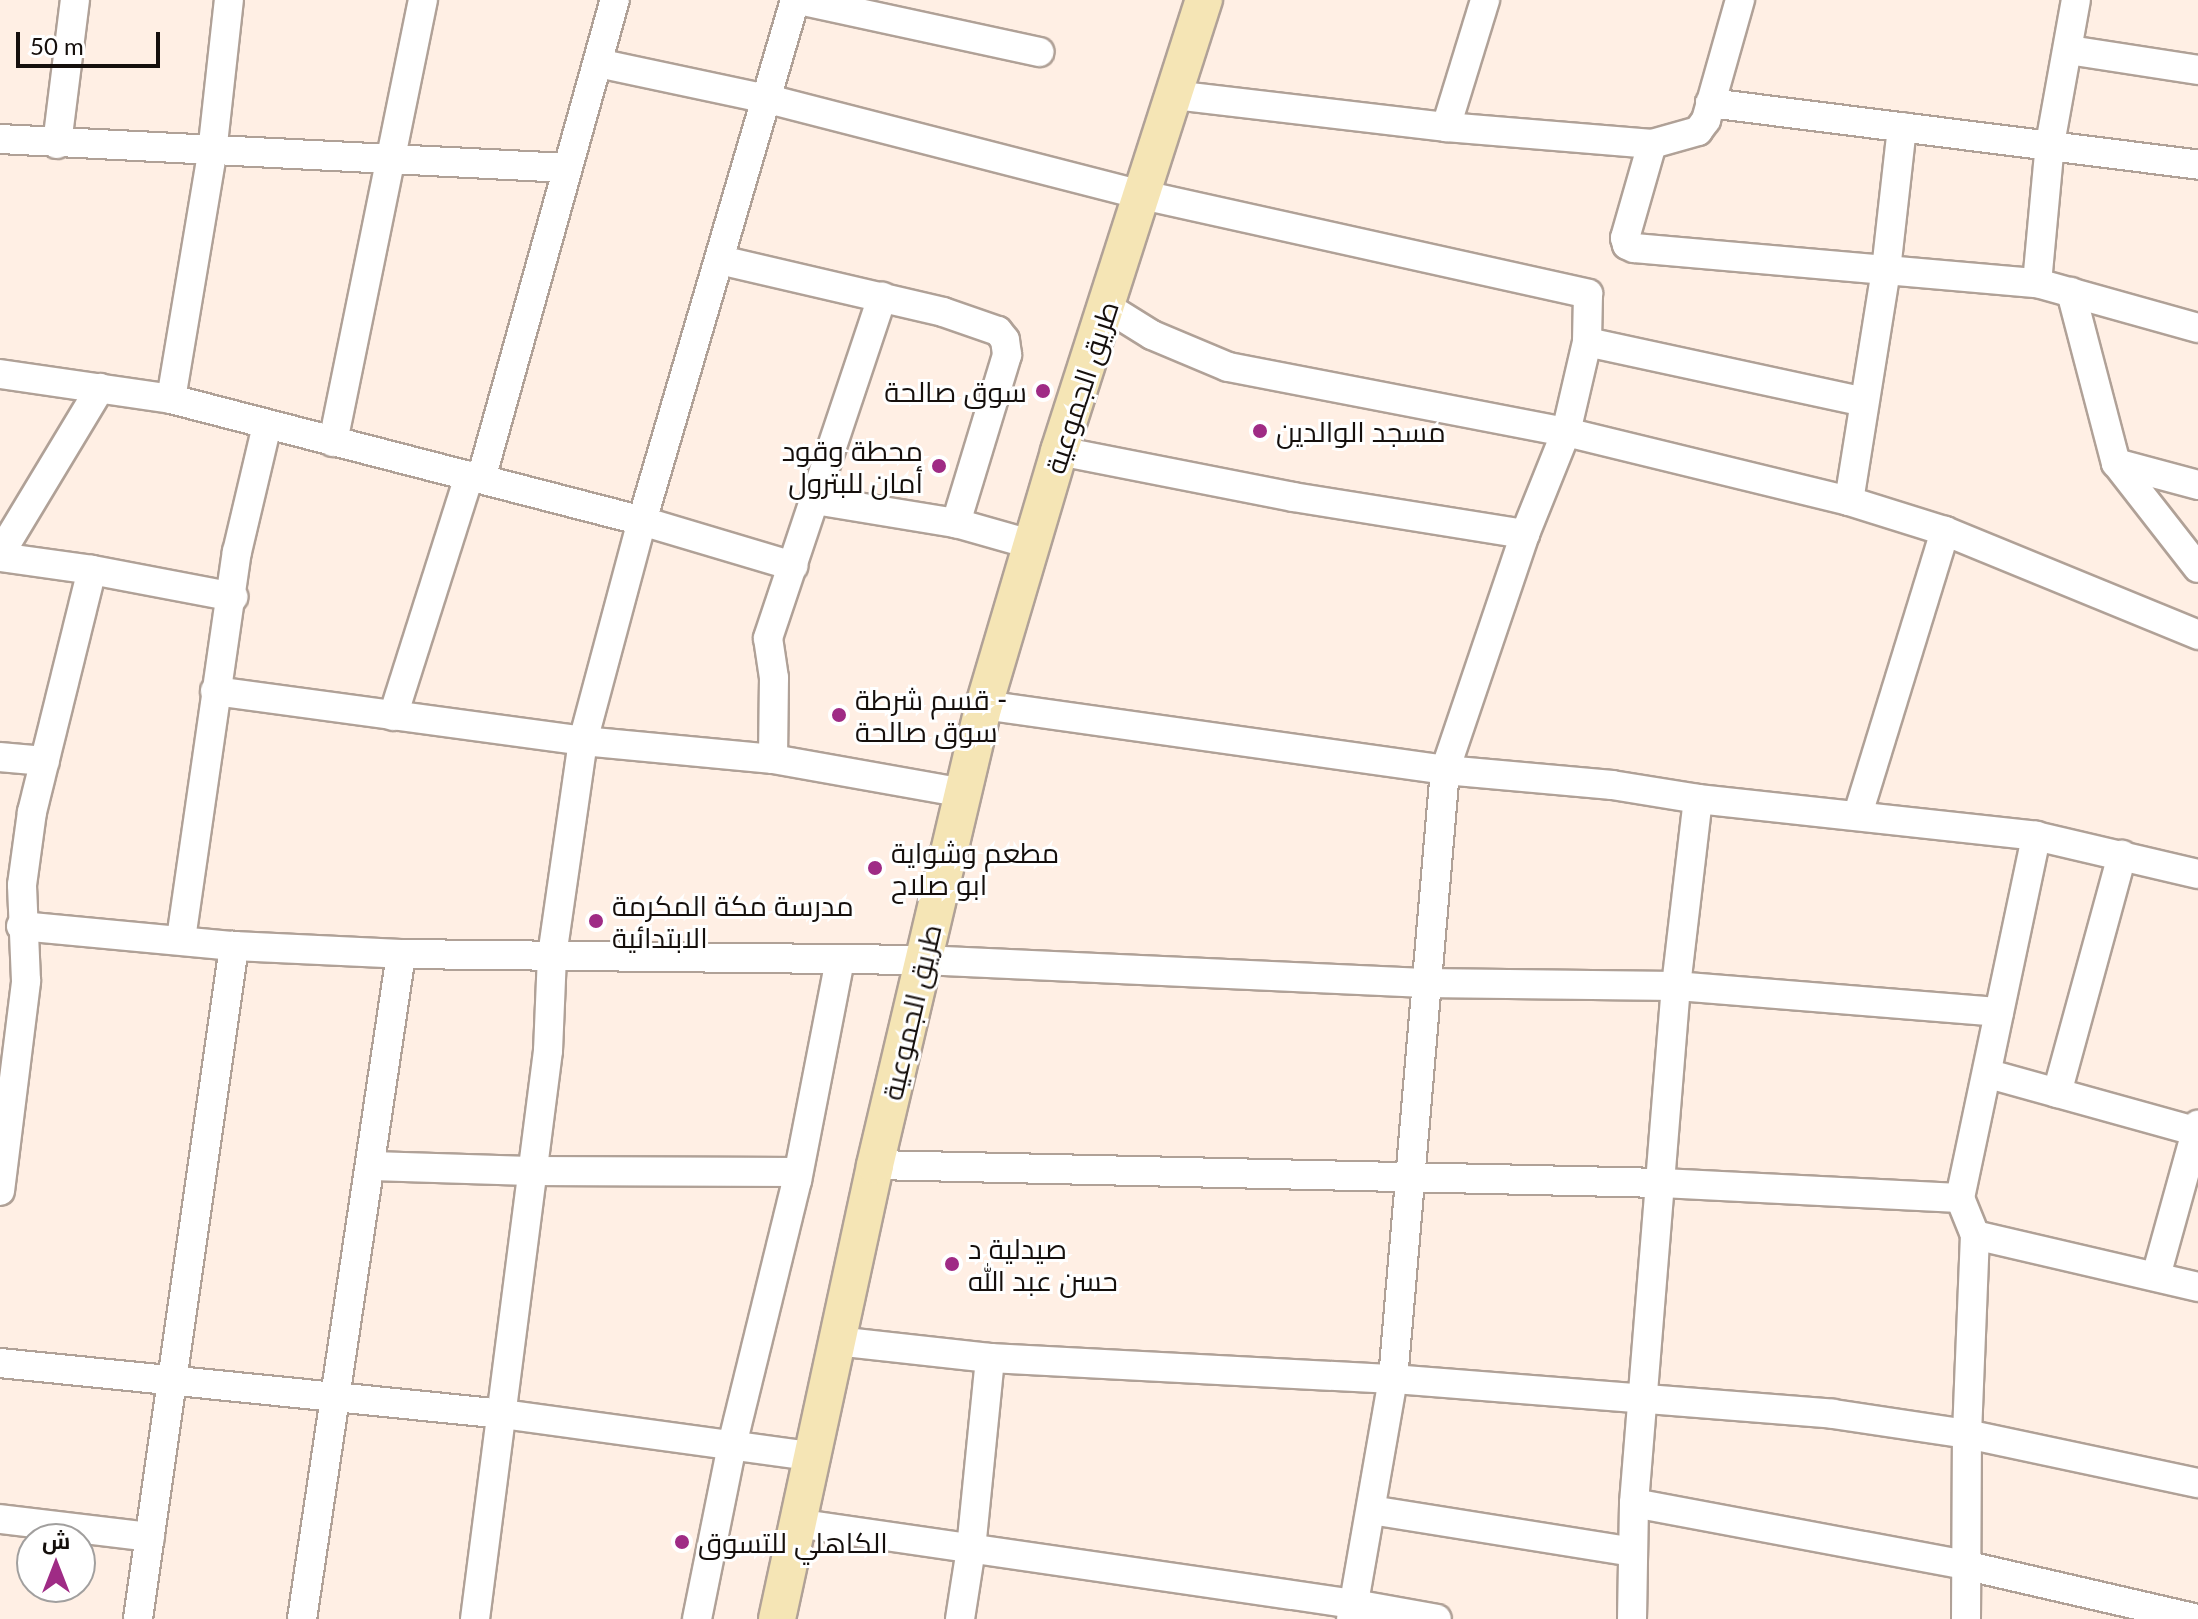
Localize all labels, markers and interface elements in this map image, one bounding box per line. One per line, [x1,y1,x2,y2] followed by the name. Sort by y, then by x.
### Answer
[20,16,164,66] scale bar
[30,31,84,60] text: 50 m
[1037,297,1125,477] street label: طريق الجموعية
[884,374,1027,408] place label: سوق صالحة
[1034,382,1052,400] marker: سوق صالحة
[1276,414,1446,448] place label: مسجد الوالدين
[1251,422,1269,440] marker: مسجد الوالدين
[782,433,923,499] place label: محطة وقود أمان للبترول
[930,457,948,475] marker: محطة وقود أمان للبترول
[855,682,1007,748] place label: قسم شرطة - سوق صالحة
[830,706,848,724] marker: قسم شرطة - سوق صالحة
[891,835,1059,901] place label: مطعم وشواية ابو صلاح
[866,859,884,877] marker: مطعم وشواية ابو صلاح
[612,888,854,954] place label: مدرسة مكة المكرمة الابتدائية
[587,912,605,930] marker: مدرسة مكة المكرمة الابتدائية
[874,921,948,1103] street label: طريق الجموعية
[968,1231,1118,1297] place label: صيدلية د حسن عبد الله
[943,1255,961,1273] marker: صيدلية د حسن عبد الله
[16,1523,96,1603] north arrow
[698,1525,888,1559] place label: الكاهلي للتسوق
[42,1527,70,1554] text: ش
[673,1533,691,1551] marker: الكاهلي للتسوق

